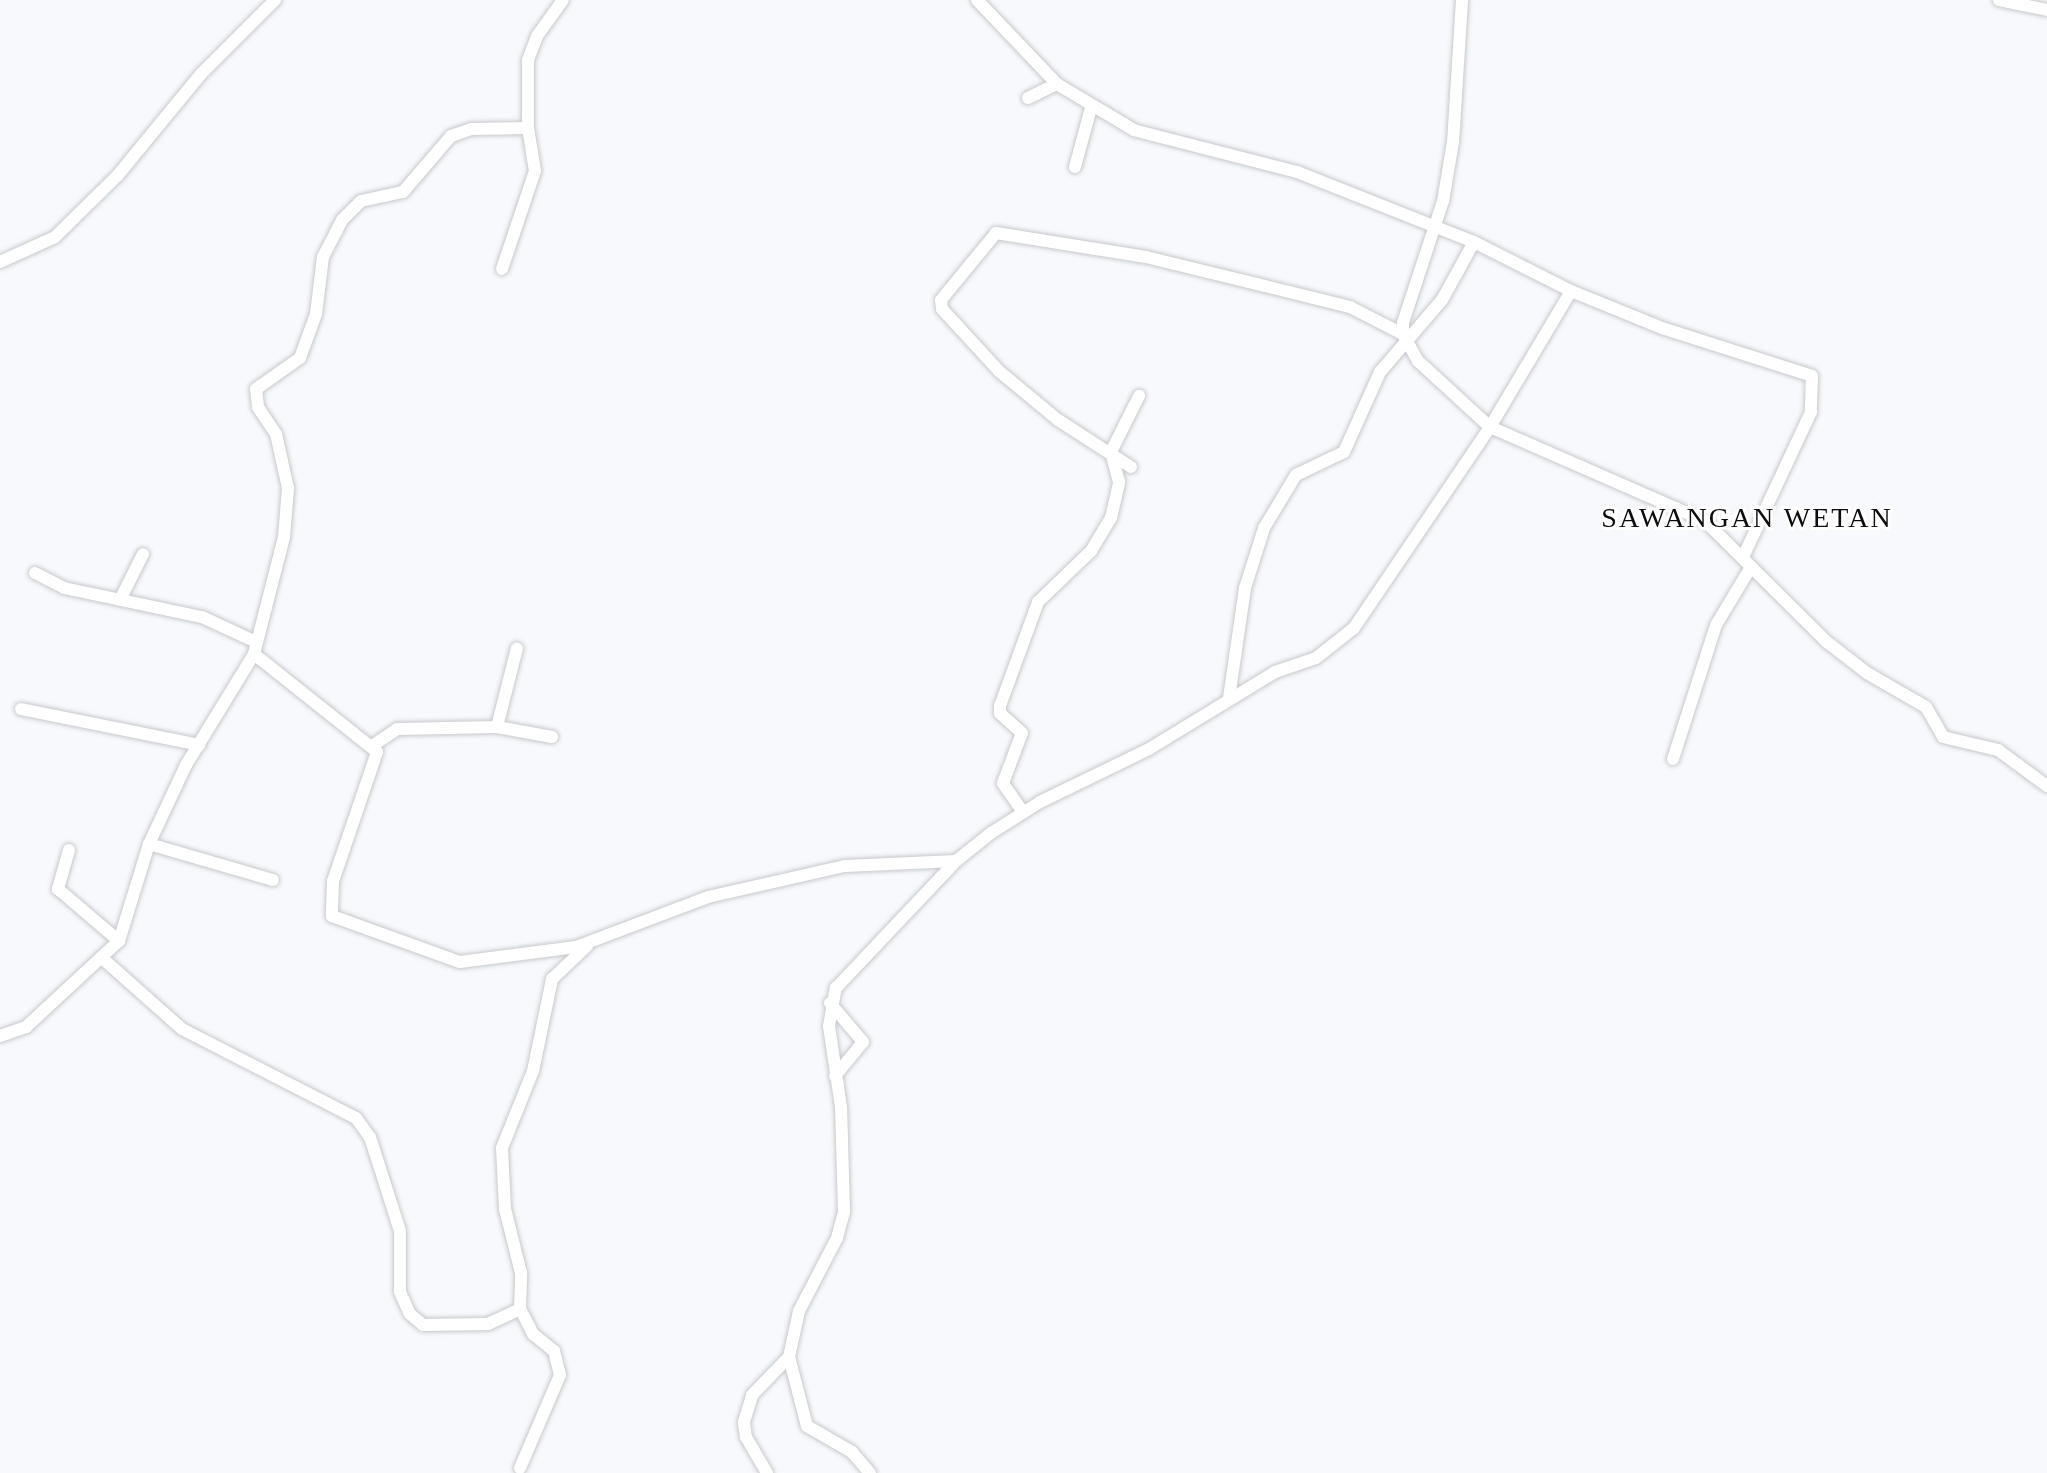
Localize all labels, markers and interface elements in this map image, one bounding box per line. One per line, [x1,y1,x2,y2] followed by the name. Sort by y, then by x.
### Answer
[1601,501,1893,535] district label: SAWANGAN WETAN

